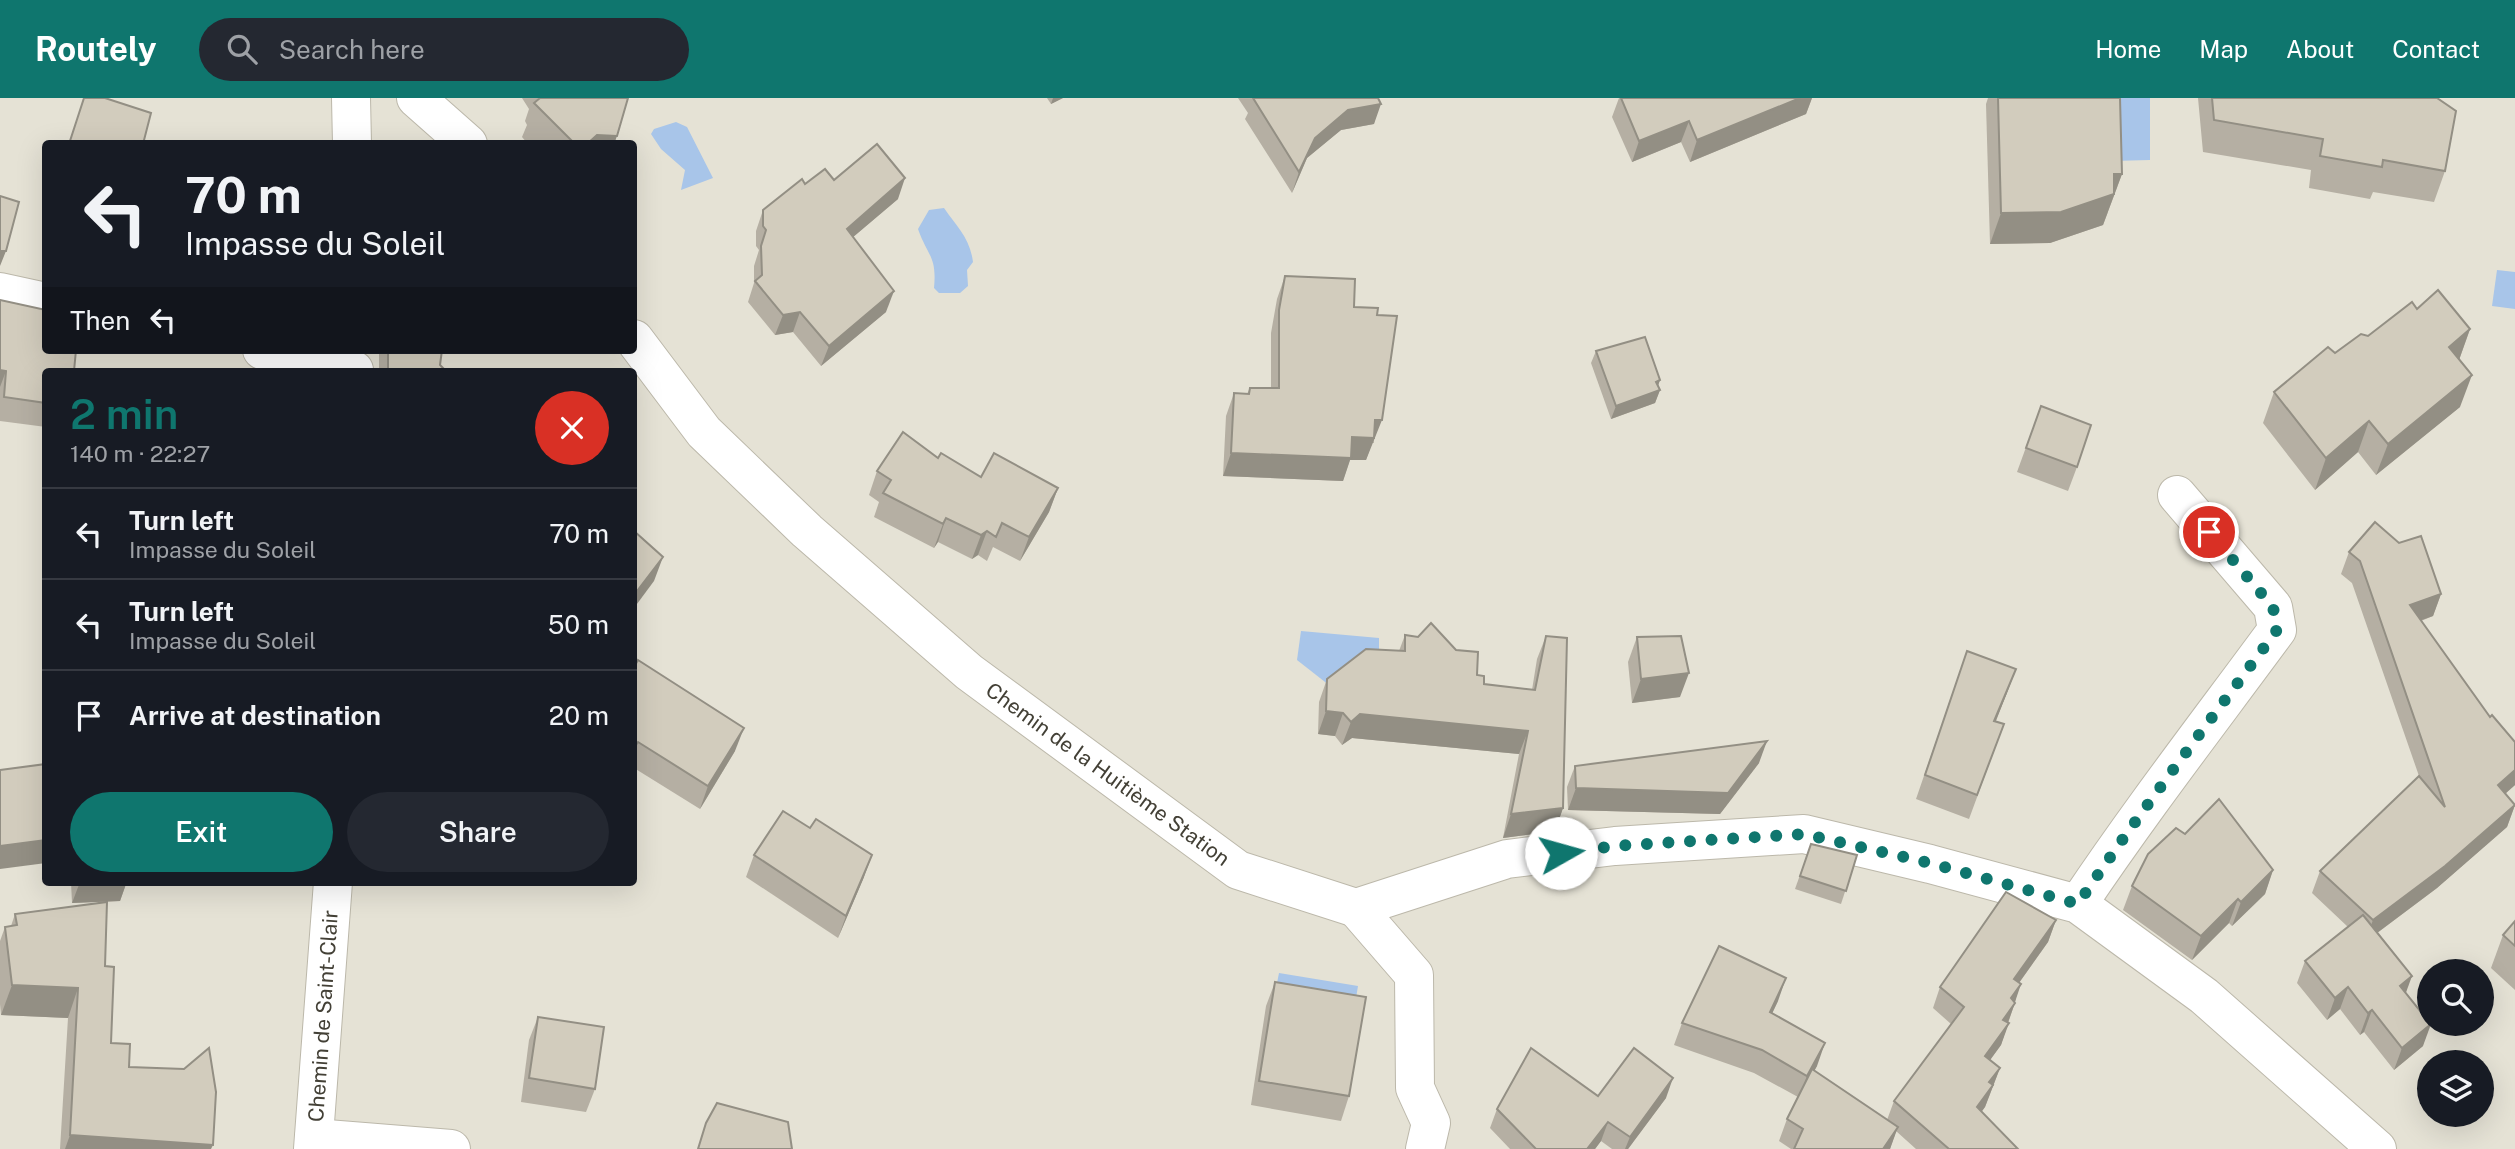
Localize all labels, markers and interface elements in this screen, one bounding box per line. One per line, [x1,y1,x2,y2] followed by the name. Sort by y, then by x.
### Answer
[199,18,689,81] search box
[35,30,157,68] text: Routely
[223,30,261,68] icon: search
[279,34,425,65] text: Search here
[2095,35,2161,63] text: Home
[2199,35,2248,63] text: Map
[2286,35,2354,63] text: About
[2392,35,2480,63] text: Contact
[185,166,302,224] text: 70 m
[70,168,161,259] icon: left
[185,225,446,262] text: Impasse du Soleil
[144,301,182,339] icon: left
[70,305,130,336] text: Then
[70,389,178,438] text: 2 min
[535,391,609,465] button: close
[70,440,210,467] text: 140 m · 22:27
[2179,502,2239,562] pin
[129,505,234,536] text: Turn left
[2190,513,2228,551] icon: arrive
[70,515,108,553] icon: left
[549,518,609,549] text: 70 m
[129,536,316,563] text: Impasse du Soleil
[129,596,234,627] text: Turn left
[70,606,108,644] icon: left
[548,609,609,640] text: 50 m
[129,627,316,654] text: Impasse du Soleil
[981,677,1235,871] street label: Chemin de la Huitième Station
[70,697,108,735] icon: arrive
[129,700,381,731] text: Arrive at destination
[549,700,609,731] text: 20 m
[70,792,333,872] button: Exit
[347,792,609,872] button: Share
[1524,816,1598,890] position arrow
[303,909,343,1123] street label: Chemin de Saint-Clair
[2417,959,2494,1127] map controls
[2417,959,2494,1036] button: search
[2417,1050,2494,1127] button: layers

